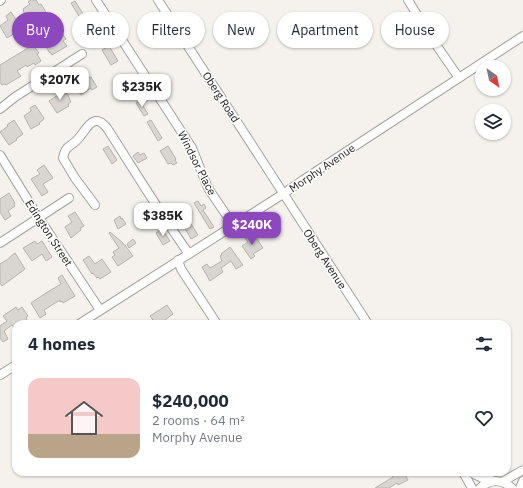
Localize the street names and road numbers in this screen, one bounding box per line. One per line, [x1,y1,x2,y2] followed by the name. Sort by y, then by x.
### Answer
[199,69,243,125] street label: Oberg Road
[175,128,219,198] street label: Windsor Place
[286,141,358,195] street label: Morphy Avenue
[22,197,76,269] street label: Edington Street
[300,226,350,292] street label: Oberg Avenue

